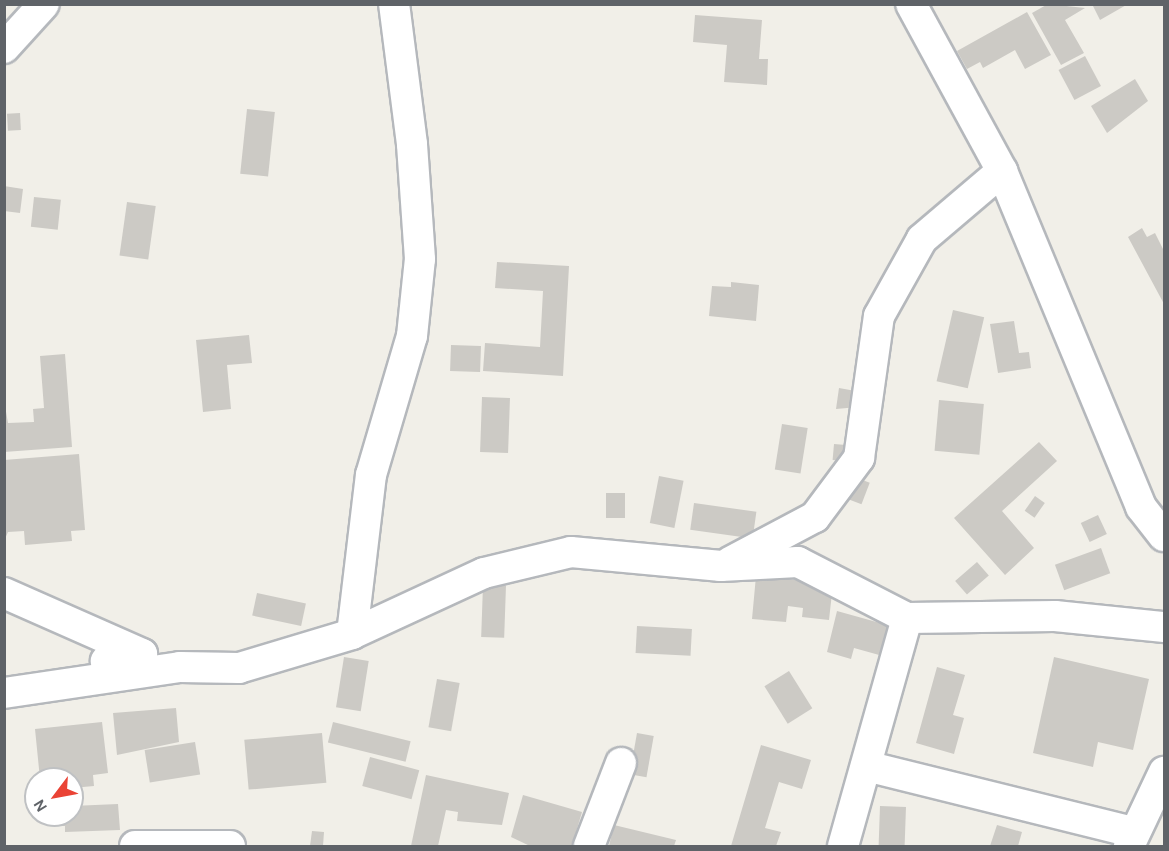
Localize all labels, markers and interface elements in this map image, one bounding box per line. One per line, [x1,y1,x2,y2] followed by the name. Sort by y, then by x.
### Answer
[24,767,84,827] north arrow
[29,796,51,816] text: N

